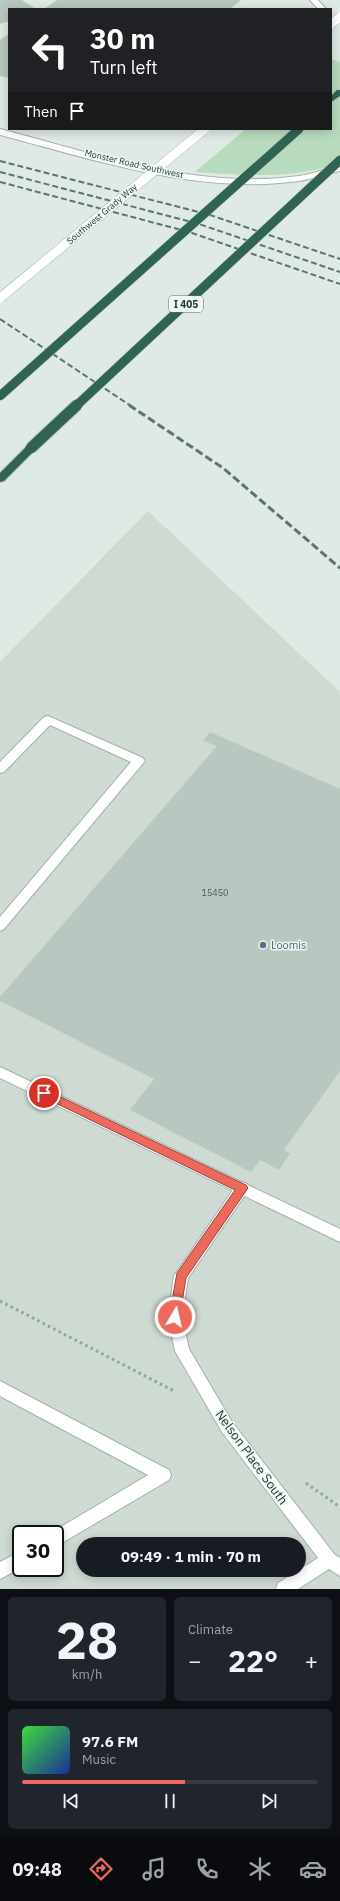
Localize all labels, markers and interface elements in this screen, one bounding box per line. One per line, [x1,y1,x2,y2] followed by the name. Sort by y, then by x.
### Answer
[90,20,155,57] text: 30 m
[24,24,76,76] icon: left
[90,56,158,79] text: Turn left
[66,100,88,122] icon: arrive
[24,102,58,121] text: Then
[84,147,185,180] street label: Monster Road Southwest
[64,181,139,246] street label: Southwest Grady Way
[169,296,203,312] road number: I 405
[201,887,229,898] house number: 15450
[271,938,306,952] place label: Loomis
[258,940,268,950] marker: Loomis
[27,1076,61,1110] pin
[33,1082,55,1104] icon: arrive
[154,1296,196,1338] position arrow
[211,1407,292,1508] street label: Nelson Place South
[12,1525,64,1577] speed limit sign: 30
[121,1547,261,1566] text: 09:49 · 1 min · 70 m
[56,1606,118,1673] text: 28
[188,1621,233,1638] text: Climate
[228,1641,278,1680] text: 22°
[188,1646,201,1675] text: −
[305,1646,318,1675] text: +
[72,1666,102,1683] text: km/h
[82,1732,138,1751] text: 97.6 FM
[82,1751,116,1768] text: Music
[60,1790,82,1812] icon: previous
[159,1790,181,1812] icon: pause
[258,1790,280,1812] icon: next
[87,1855,115,1883] icon: directions
[140,1855,168,1883] icon: music
[193,1855,221,1883] icon: phone
[246,1855,274,1883] icon: climate
[299,1855,327,1883] icon: car
[13,1858,62,1881] text: 09:48

